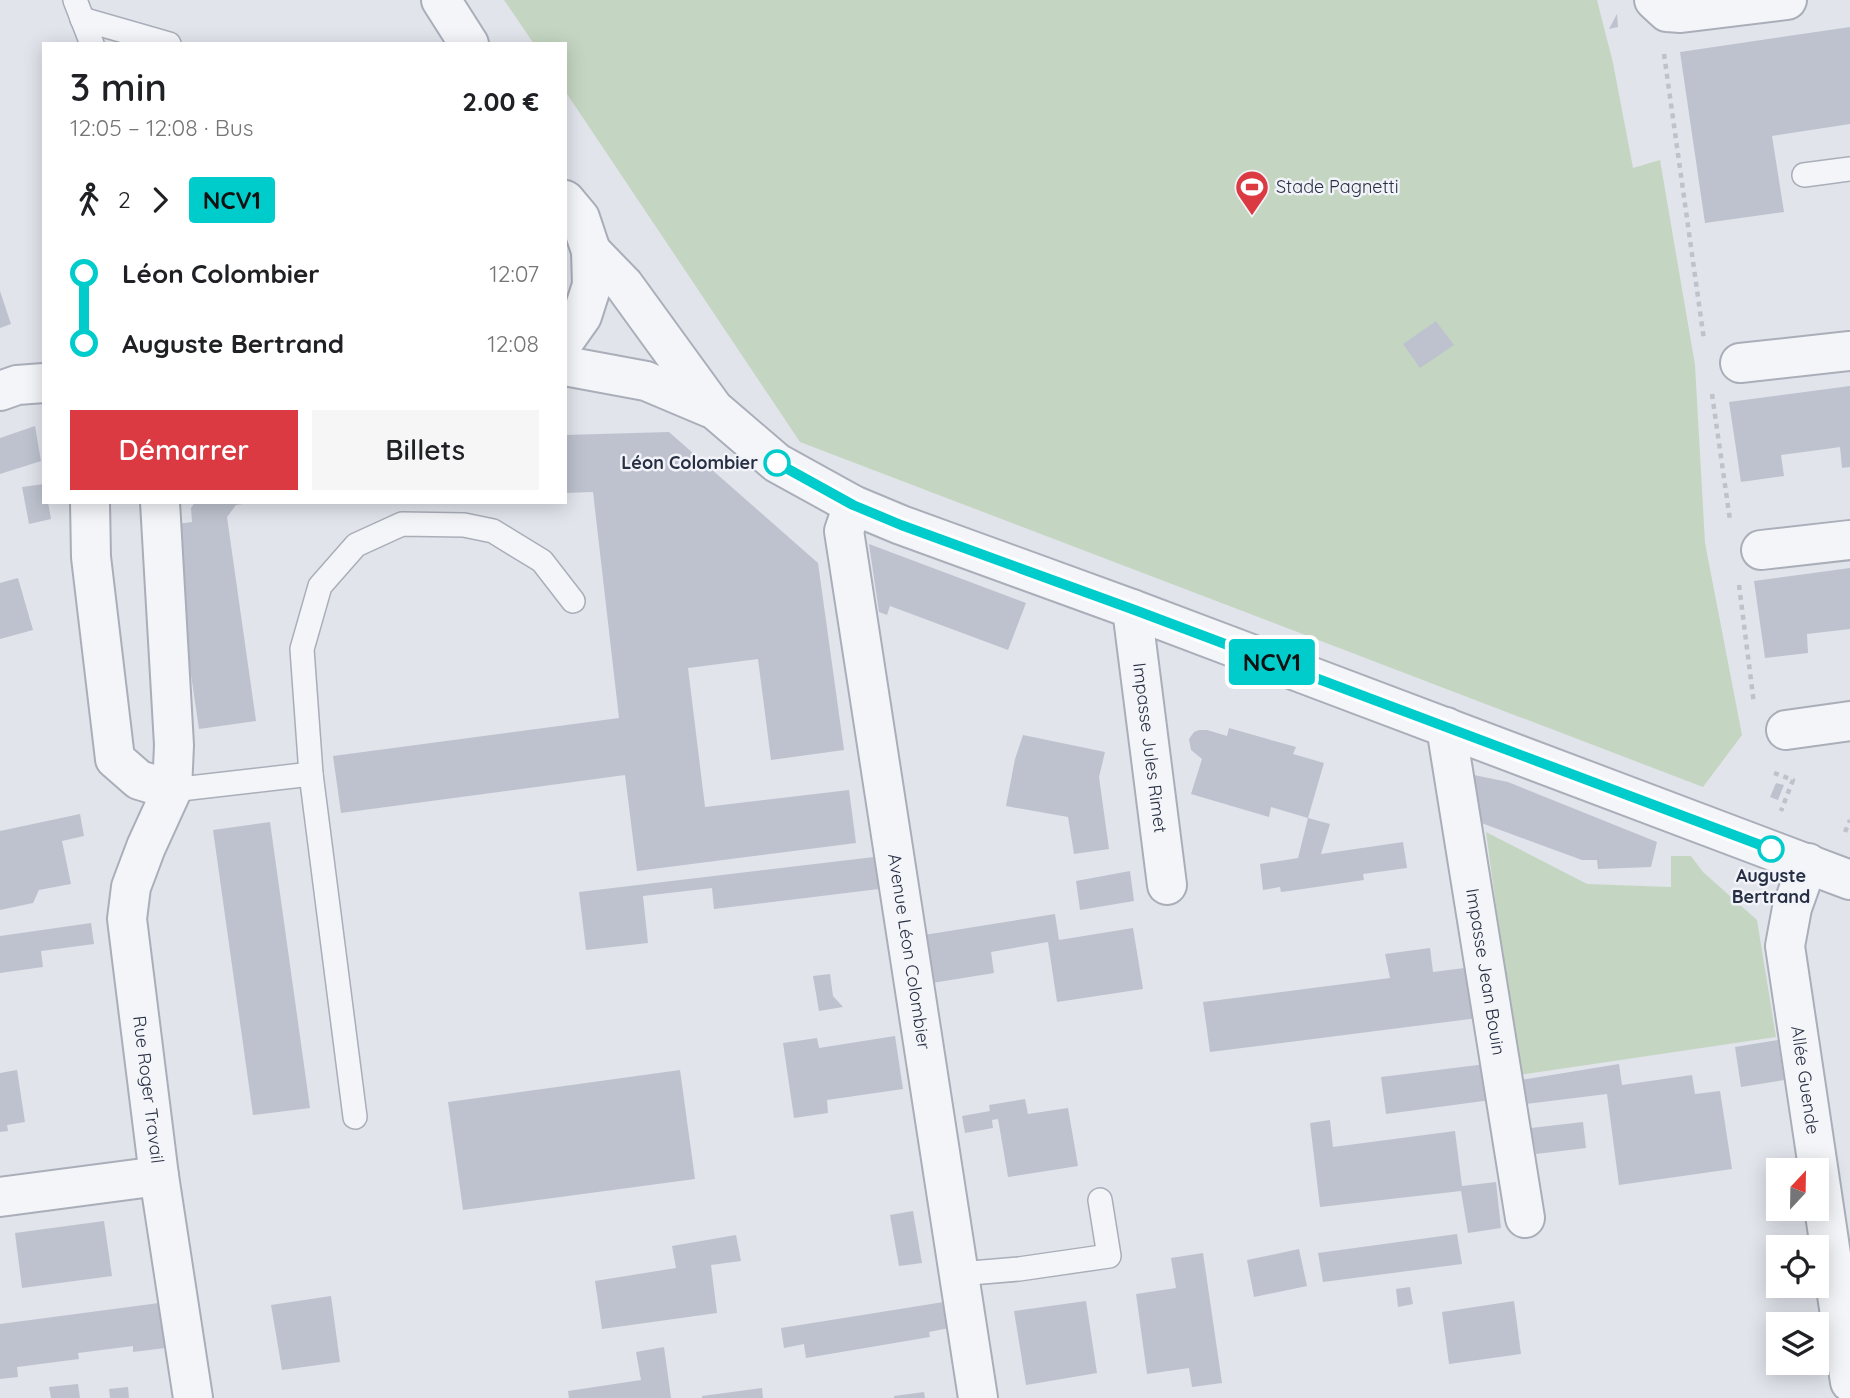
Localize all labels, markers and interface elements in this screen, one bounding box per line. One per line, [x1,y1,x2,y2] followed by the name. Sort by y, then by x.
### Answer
[70,63,167,111] text: 3 min
[462,85,539,118] text: 2.00 €
[70,113,254,142] text: 12:05 – 12:08 · Bus
[1233,168,1271,217] sports icon: Stade Pagnetti
[1276,175,1399,198] place label: Stade Pagnetti
[70,181,108,219] icon: walk
[141,181,179,219] icon: forward
[118,185,131,214] text: 2
[203,185,261,215] text: NCV1
[122,257,320,290] text: Léon Colombier
[489,259,539,288] text: 12:07
[122,327,344,360] text: Auguste Bertrand
[487,329,539,358] text: 12:08
[70,410,298,490] button: Démarrer
[312,410,539,490] button: Billets
[764,450,790,476] marker: Léon Colombier
[621,451,758,474] place label: Léon Colombier
[1223,639,1321,685] line badge: NCV1
[1243,647,1301,677] text: NCV1
[1128,661,1172,834] street label: Impasse Jules Rimet
[1758,836,1784,862] marker: Auguste Bertrand
[883,852,936,1051] street label: Avenue Léon Colombier
[1732,864,1810,908] place label: Auguste Bertrand
[1461,887,1511,1057] street label: Impasse Jean Bouin
[128,1014,169,1165] street label: Rue Roger Travail
[1786,1024,1825,1136] street label: Allée Guende
[1766,1158,1829,1222] north arrow
[1766,1158,1829,1375] map controls
[1766,1235,1829,1298] button: locate
[1766,1312,1829,1375] button: layers

